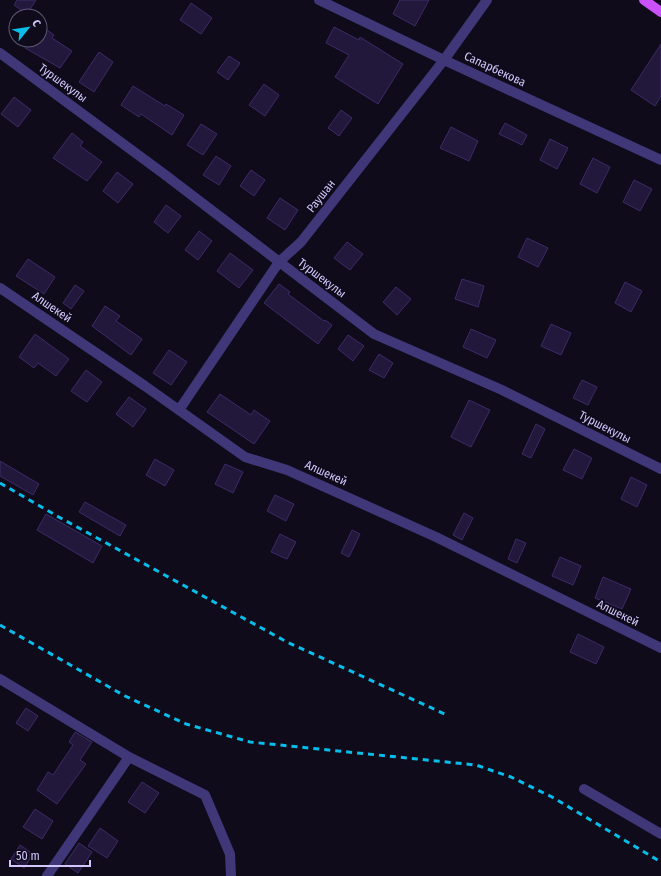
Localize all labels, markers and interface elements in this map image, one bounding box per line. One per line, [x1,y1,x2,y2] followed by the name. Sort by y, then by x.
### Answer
[8,8,48,48] north arrow
[29,18,43,29] text: С
[462,49,528,89] street label: Сапарбекова
[36,61,90,105] street label: Туршекулы
[304,177,338,215] street label: Раушан
[295,255,349,301] street label: Туршекулы
[29,289,75,325] street label: Алшекей
[577,408,633,446] street label: Туршекулы
[303,457,349,489] street label: Алшекей
[595,597,641,629] street label: Алшекей
[10,842,90,868] scale bar
[16,849,40,863] text: 50 m

